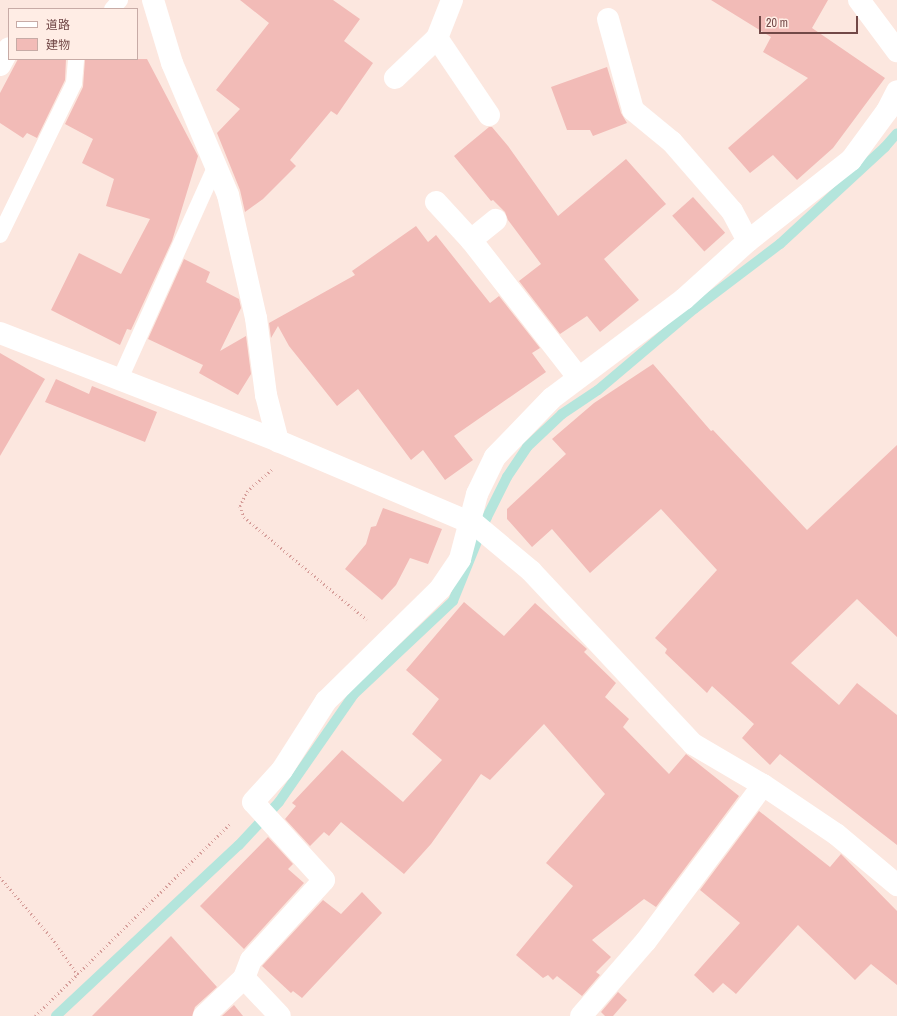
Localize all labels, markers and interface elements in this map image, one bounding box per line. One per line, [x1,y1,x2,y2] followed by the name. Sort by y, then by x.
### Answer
[8,8,138,60] legend
[761,8,860,34] scale bar
[766,15,788,31] text: 20 m
[46,17,70,33] text: 道路
[46,37,70,53] text: 建物

